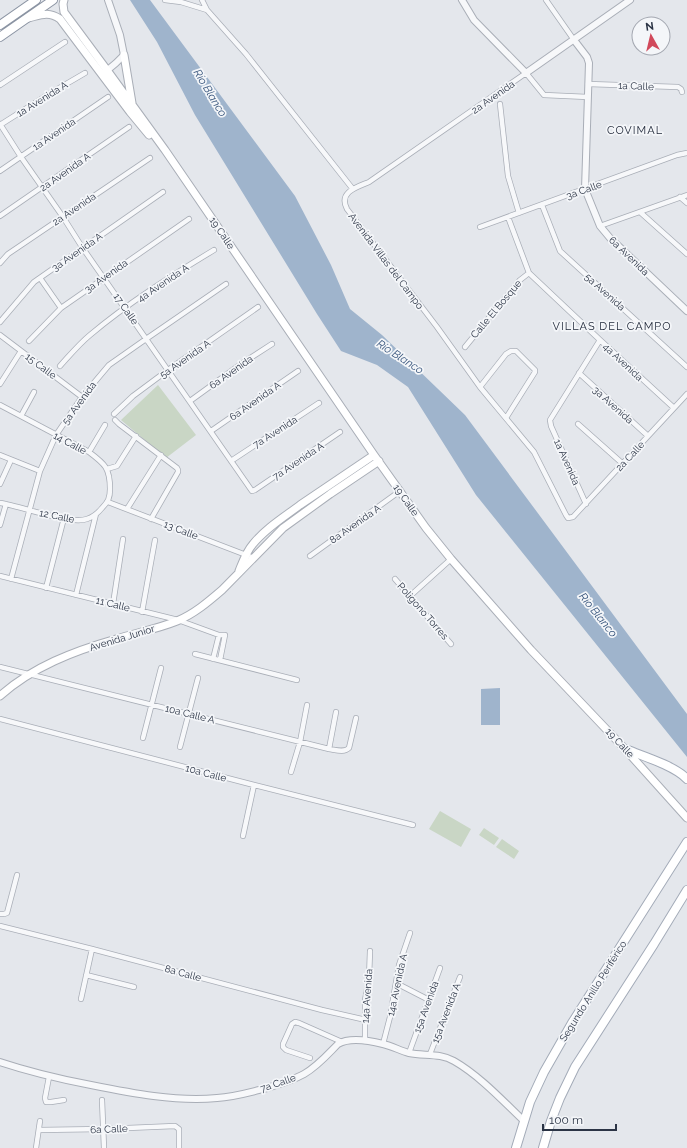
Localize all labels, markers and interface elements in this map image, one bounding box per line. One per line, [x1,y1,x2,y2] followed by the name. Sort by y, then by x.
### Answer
[631,16,671,56] north arrow
[645,20,655,34] text: N
[191,67,229,119] water label: Río Blanco
[469,78,517,116] street label: 2a Avenida
[14,79,70,119] street label: 1a Avenida A
[618,80,654,92] street label: 1a Calle
[31,116,77,152] street label: 1a Avenida
[607,124,663,137] district label: COVIMAL
[38,150,93,193] street label: 2a Avenida A
[565,178,603,201] street label: 3a Calle
[50,190,98,228] street label: 2a Avenida
[346,211,426,311] street label: Avenida Villas del Campo
[207,215,237,251] street label: 19 Calle
[50,230,105,273] street label: 3a Avenida A
[607,234,651,278] street label: 6a Avenida
[82,257,130,295] street label: 3a Avenida
[135,262,191,304] street label: 4a Avenida A
[583,271,627,313] street label: 5a Avenida
[468,278,524,340] street label: Calle El Bosque
[111,291,141,327] street label: 17 Calle
[553,320,671,333] district label: VILLAS DEL CAMPO
[158,337,213,381] street label: 5a Avenida A
[374,337,426,377] water label: Río Blanco
[601,341,645,383] street label: 4a Avenida
[23,351,59,381] street label: 15 Calle
[207,353,255,391] street label: 6a Avenida
[60,379,98,427] street label: 5a Avenida
[227,379,283,423] street label: 6a Avenida A
[591,384,635,426] street label: 3a Avenida
[251,414,299,450] street label: 7a Avenida
[52,430,89,456] street label: 14 Calle
[552,437,582,487] street label: 1a Avenida
[613,439,647,473] street label: 2a Calle
[270,440,326,482] street label: 7a Avenida A
[391,482,421,518] street label: 19 Calle
[327,502,383,546] street label: 8a Avenida A
[38,507,76,525] street label: 12 Calle
[162,518,200,542] street label: 13 Calle
[395,580,451,642] street label: Poligono Torres
[576,590,620,640] water label: Río Blanco
[95,594,131,614] street label: 11 Calle
[88,623,156,653] street label: Avenida Junior
[164,702,216,726] street label: 10a Calle A
[604,726,636,760] street label: 19 Calle
[184,762,228,784] street label: 10a Calle
[557,939,629,1043] street label: Segundo Anillo Periférico
[385,953,409,1017] street label: 14a Avenida A
[163,963,203,983] street label: 8a Calle
[360,968,374,1024] street label: 14a Avenida
[412,979,440,1035] street label: 15a Avenida
[429,981,463,1045] street label: 15a Avenida A
[259,1072,297,1094] street label: 7a Calle
[543,1106,616,1132] scale bar
[549,1113,583,1127] text: 100 m
[90,1123,128,1135] street label: 6a Calle

